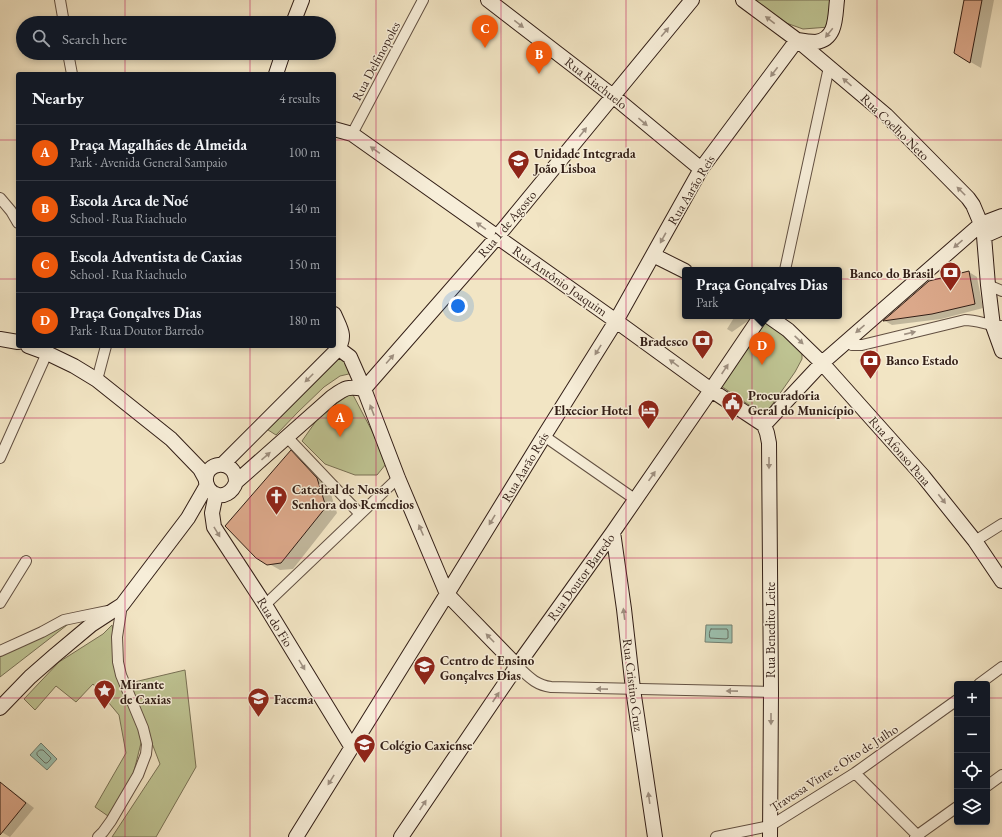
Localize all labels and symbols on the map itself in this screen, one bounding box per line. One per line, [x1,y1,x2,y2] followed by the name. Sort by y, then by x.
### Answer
[472,15,498,48] pin: C
[765,16,775,24] one-way arrow
[348,18,404,104] street label: Rua Delfinopoles
[514,20,525,28] one-way arrow
[661,26,670,37] one-way arrow
[825,28,833,39] one-way arrow
[526,41,552,74] pin: B
[561,53,631,113] street label: Rua Riachuelo
[769,66,778,77] one-way arrow
[842,77,852,86] one-way arrow
[857,90,933,164] street label: Rua Coelho Neto
[638,117,649,126] one-way arrow
[578,127,587,138] one-way arrow
[532,145,636,177] place label: Unidade Integrada João Lisboa
[370,147,380,155] one-way arrow
[505,147,531,180] school or university icon: Unidade Integrada João Lisboa
[664,152,718,228] street label: Rua Aarão Reis
[956,186,966,196] one-way arrow
[474,187,540,261] street label: Rua 1 de Agosto
[476,222,486,230] one-way arrow
[659,232,666,244] one-way arrow
[953,239,963,248] one-way arrow
[509,242,611,320] street label: Rua Antônio Joaquim
[937,260,963,293] bank icon: Banco do Brasil
[850,265,934,282] place label: Banco do Brasil
[448,296,468,316] your location
[855,324,865,334] one-way arrow
[690,328,716,361] bank icon: Bradesco
[904,329,916,335] one-way arrow
[749,332,775,365] pin: D
[640,333,688,350] place label: Bradesco
[794,335,804,345] one-way arrow
[594,344,601,356] one-way arrow
[857,347,883,380] bank icon: Banco Estado
[886,352,959,369] place label: Banco Estado
[385,354,394,365] one-way arrow
[668,359,679,367] one-way arrow
[721,364,729,375] one-way arrow
[304,373,314,383] one-way arrow
[748,387,854,419] place label: Procuradoria Geral do Município
[719,389,745,422] public building icon: Procuradoria Geral do Município
[635,397,661,430] hotel icon: Elxecior Hotel
[554,402,632,419] place label: Elxecior Hotel
[369,403,375,415] one-way arrow
[327,404,353,437] pin: A
[865,413,935,490] street label: Rua Afonso Pena
[498,429,552,505] street label: Rua Aarão Reis
[260,451,271,460] one-way arrow
[766,457,772,470] one-way arrow
[648,471,656,482] one-way arrow
[292,481,414,513] place label: Catedral de Nossa Senhora dos Remedios
[263,483,289,516] church icon: Catedral de Nossa Senhora dos Remedios
[938,494,946,505] one-way arrow
[489,514,496,526] one-way arrow
[417,524,423,536] one-way arrow
[214,526,221,538] one-way arrow
[544,530,618,624] street label: Rua Doutor Barredo
[762,582,779,678] street label: Rua Benedito Leite
[253,594,297,650] street label: Rua do Fio
[621,608,628,620] one-way arrow
[485,633,494,643] one-way arrow
[619,638,647,732] street label: Rua Cristino Cruz
[440,652,535,684] place label: Centro de Ensino Gonçalves Dias
[412,654,438,687] school or university icon: Centro de Ensino Gonçalves Dias
[298,659,305,671] one-way arrow
[120,676,171,708] place label: Mirante de Caxias
[91,678,117,711] place icon: Mirante de Caxias
[245,686,271,719] school or university icon: Facema
[595,686,608,692] one-way arrow
[726,688,738,695] one-way arrow
[274,691,314,708] place label: Facema
[492,692,500,702] one-way arrow
[768,713,774,726] one-way arrow
[767,720,901,816] street label: Travessa Vinte e Oito de Julho
[351,732,377,765] school or university icon: Colégio Caxiense
[380,737,473,754] place label: Colégio Caxiense
[327,775,335,785] one-way arrow
[646,792,652,805] one-way arrow
[419,800,427,810] one-way arrow

